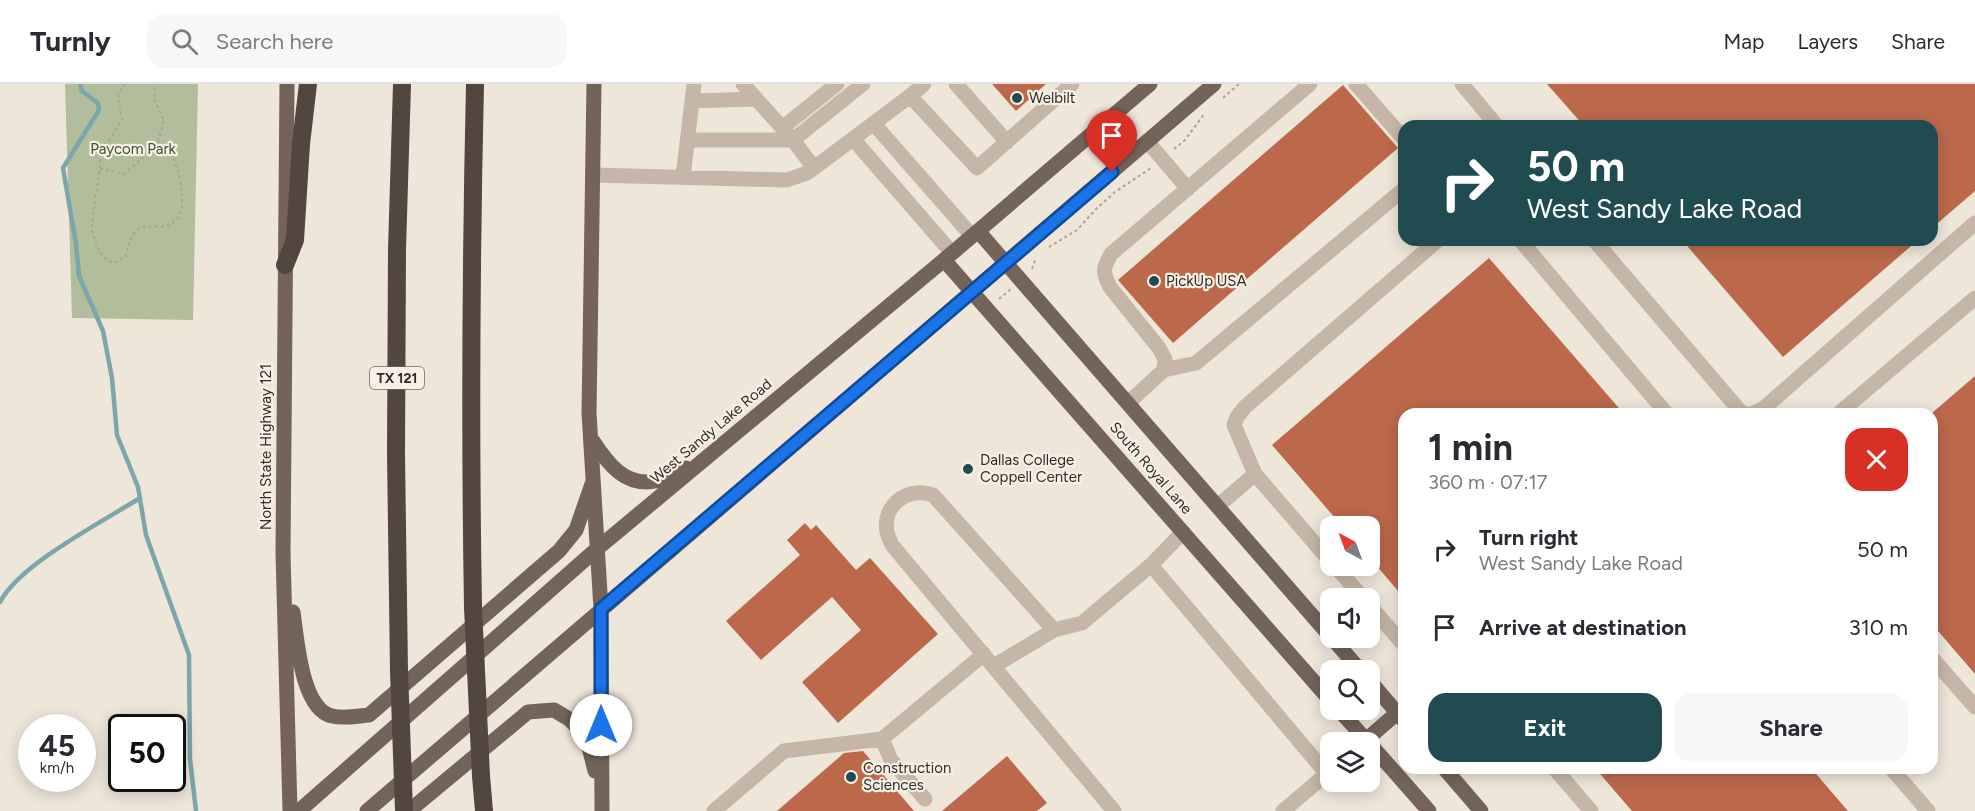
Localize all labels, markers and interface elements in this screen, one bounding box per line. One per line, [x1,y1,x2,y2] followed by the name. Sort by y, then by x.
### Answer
[147,14,567,68] search box
[30,24,111,58] text: Turnly
[168,25,201,58] icon: search
[216,28,333,55] text: Search here
[1724,29,1764,54] text: Map
[1797,29,1858,54] text: Layers
[1891,29,1945,54] text: Share
[1029,89,1076,107] place label: Welbilt
[1010,91,1024,105] marker: Welbilt
[1086,110,1137,172] pin
[1095,119,1128,152] icon: arrive
[90,140,177,158] park label: Paycom Park
[1527,141,1625,192] text: 50 m
[1428,144,1506,222] icon: right
[1527,192,1802,225] text: West Sandy Lake Road
[1166,272,1247,290] place label: PickUp USA
[1147,274,1161,288] marker: PickUp USA
[257,364,275,530] street label: North State Highway 121
[370,367,424,389] road number: TX 121
[647,375,775,487] street label: West Sandy Lake Road
[1106,418,1196,518] street label: South Royal Lane
[1428,426,1513,469] text: 1 min
[1845,428,1908,491] button: close
[980,451,1082,486] place label: Dallas College Coppell Center
[961,462,975,476] marker: Dallas College Coppell Center
[1428,470,1548,494] text: 360 m · 07:17
[1320,516,1380,576] north arrow
[1320,516,1380,792] map controls
[1479,524,1578,551] text: Turn right
[1428,533,1461,566] icon: right
[1857,536,1908,563] text: 50 m
[1479,551,1683,575] text: West Sandy Lake Road
[1320,588,1380,648] button: sound
[1428,611,1461,644] icon: arrive
[1479,614,1687,641] text: Arrive at destination
[1849,614,1908,641] text: 310 m
[1320,660,1380,720] button: search
[569,693,633,757] position arrow
[1428,693,1662,762] button: Exit
[1674,693,1908,762] button: Share
[108,714,186,792] speed limit sign: 50
[39,727,75,764] text: 45
[1320,732,1380,792] button: layers
[40,759,74,777] text: km/h
[863,759,951,794] place label: Construction Sciences
[844,770,858,784] marker: Construction Sciences

